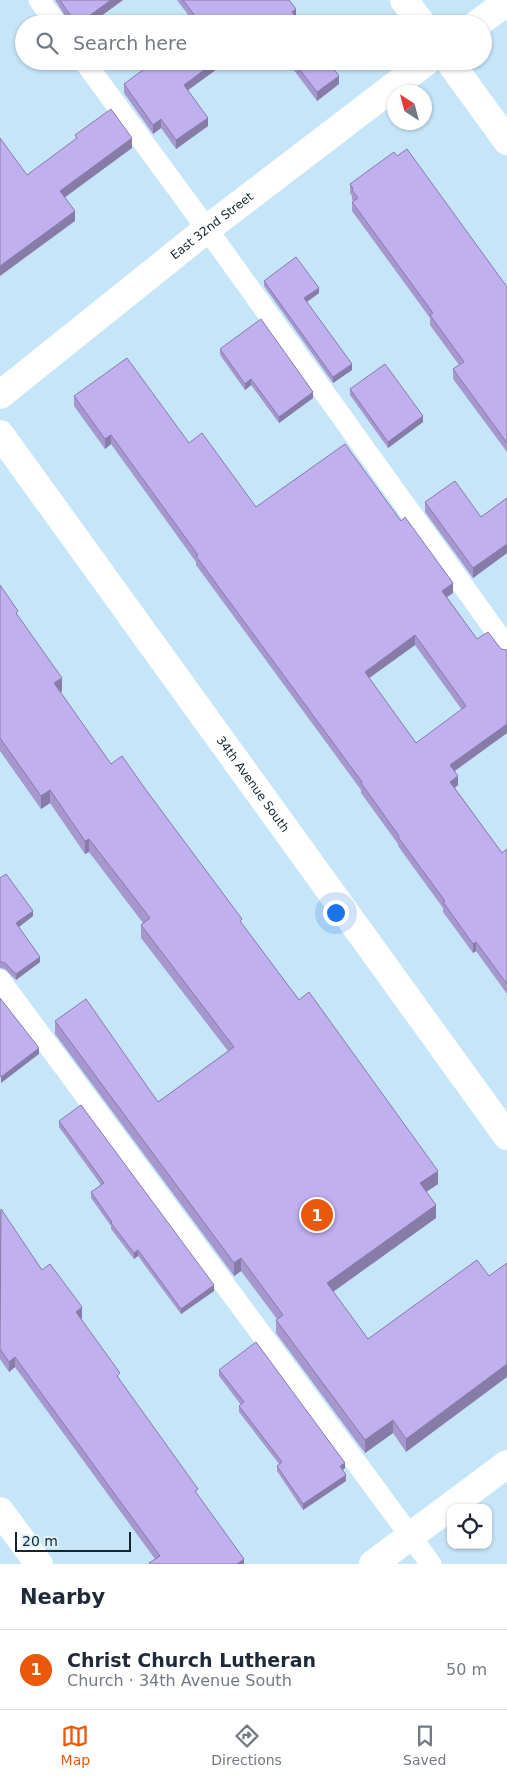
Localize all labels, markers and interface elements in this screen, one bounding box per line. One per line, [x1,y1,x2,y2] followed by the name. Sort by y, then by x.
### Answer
[15,15,492,70] search box
[33,29,61,57] icon: search
[73,32,187,54] text: Search here
[387,85,432,130] north arrow
[168,189,256,262] street label: East 32nd Street
[214,734,292,835] street label: 34th Avenue South
[323,900,349,926] your location
[301,1196,333,1234] pin: 1
[447,1504,492,1549] map controls
[447,1504,492,1549] button: locate
[15,1529,131,1552] scale bar
[22,1533,58,1549] text: 20 m
[20,1585,105,1609] text: Nearby
[67,1649,316,1671] text: Christ Church Lutheran
[30,1660,42,1679] text: 1
[446,1660,487,1679] text: 50 m
[67,1671,292,1690] text: Church · 34th Avenue South
[61,1722,90,1768] tab: Map
[211,1722,282,1768] tab: Directions
[403,1722,446,1768] tab: Saved

